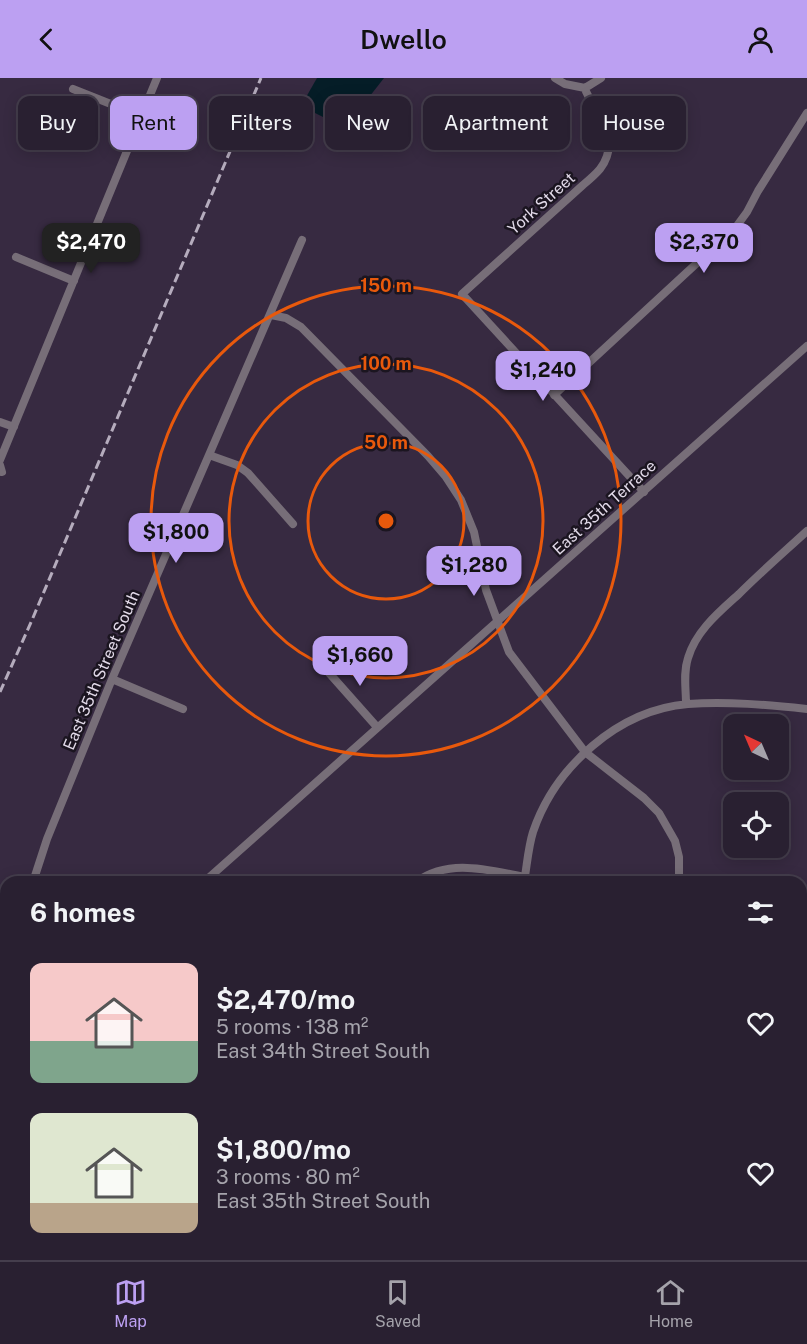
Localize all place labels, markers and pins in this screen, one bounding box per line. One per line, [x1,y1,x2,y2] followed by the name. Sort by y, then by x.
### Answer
[42,223,140,274] pin: $2,470
[655,223,753,274] pin: $2,370
[494,351,592,402] pin: $1,240
[376,511,396,531] centre of rings
[127,513,225,564] pin: $1,800
[425,546,523,597] pin: $1,280
[311,636,409,687] pin: $1,660

